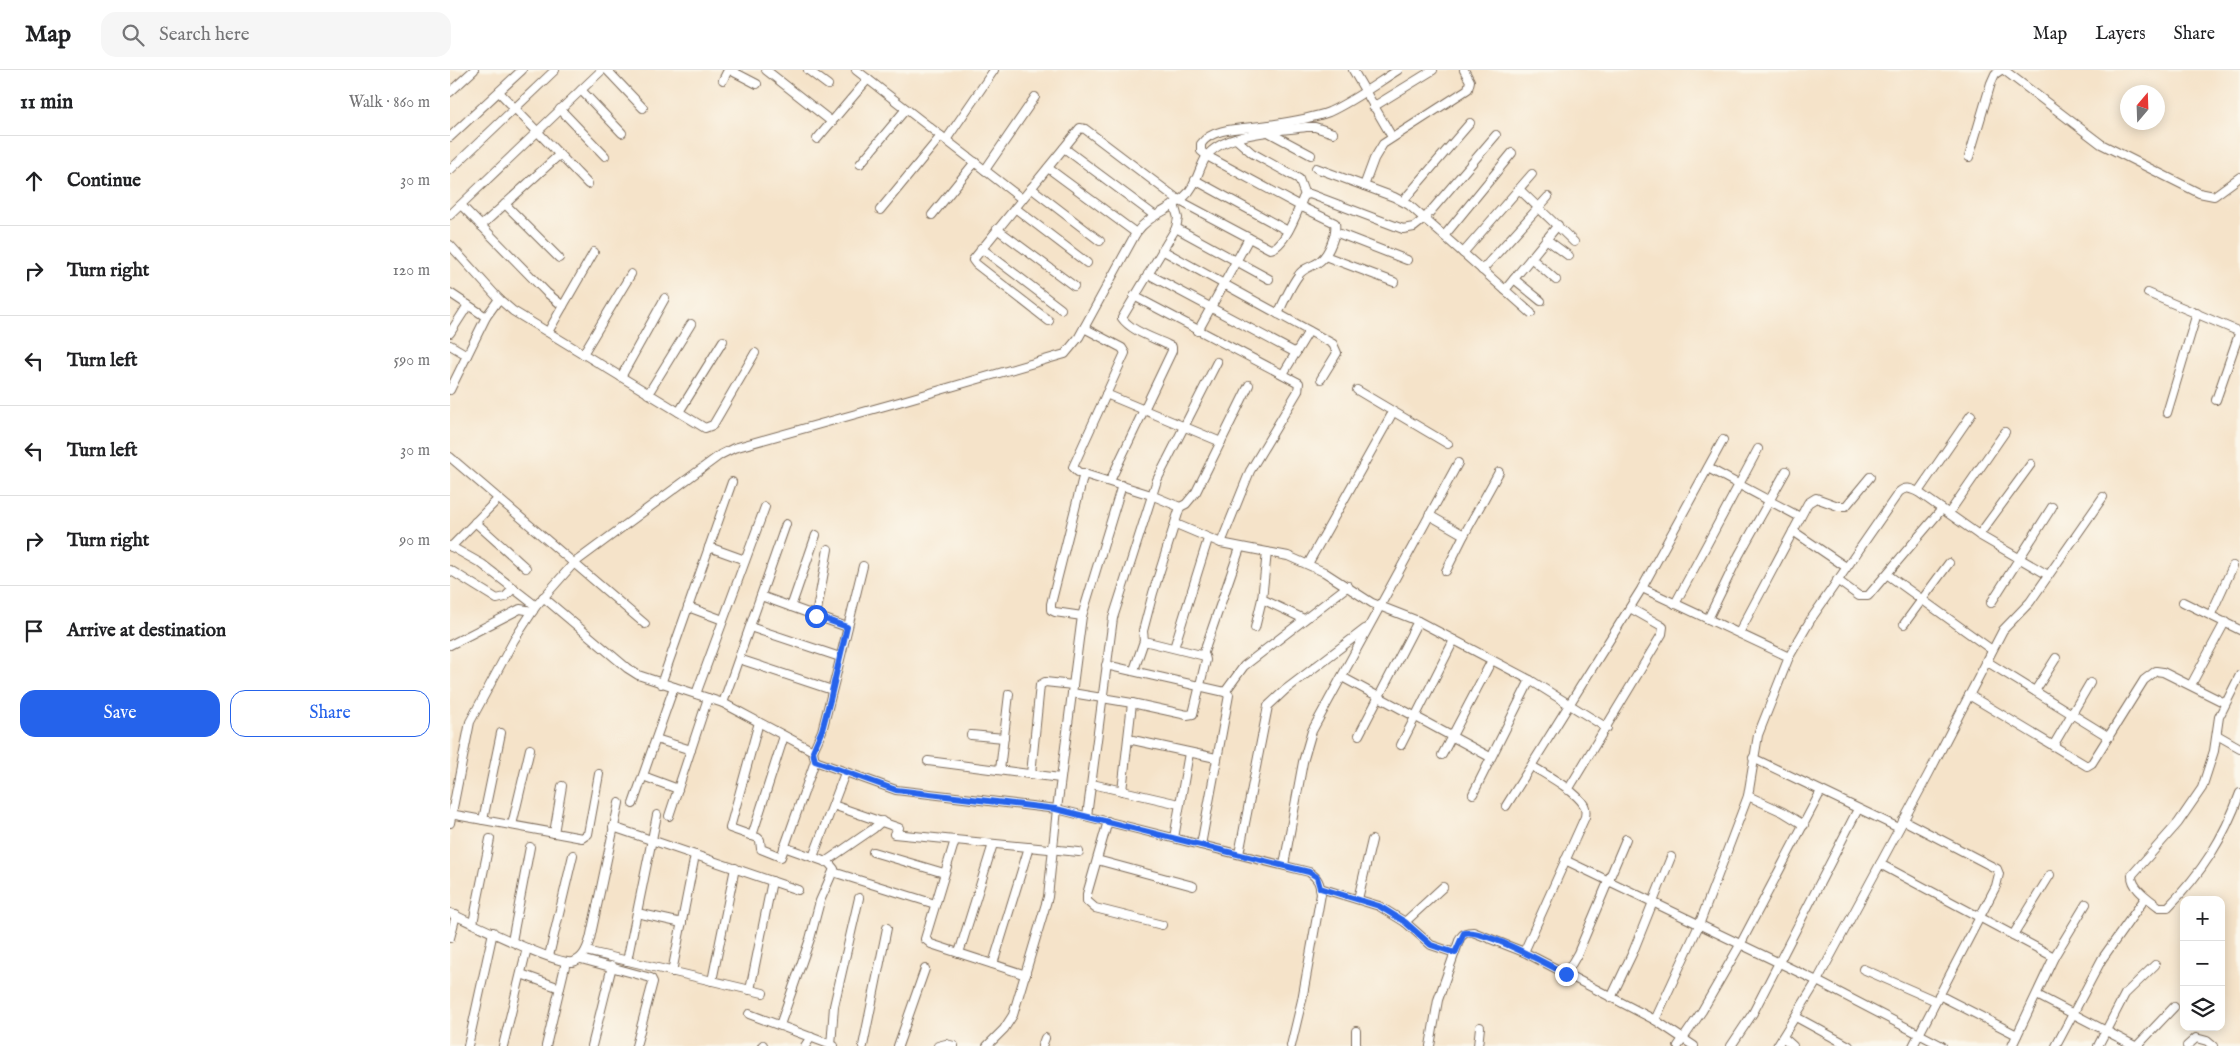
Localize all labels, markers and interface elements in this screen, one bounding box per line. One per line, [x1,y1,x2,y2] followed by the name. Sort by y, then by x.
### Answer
[101,12,451,57] search box
[25,19,71,50] text: Map
[119,21,147,49] icon: search
[159,23,250,47] text: Search here
[2033,23,2067,46] text: Map
[2095,23,2146,46] text: Layers
[2174,23,2215,46] text: Share
[2120,85,2165,130] north arrow
[20,89,73,116] text: 11 min
[349,93,430,113] text: Walk · 860 m
[20,167,48,195] icon: ahead
[67,169,141,193] text: Continue
[400,171,430,191] text: 30 m
[20,257,48,285] icon: right
[67,259,149,283] text: Turn right
[393,261,430,281] text: 120 m
[20,347,48,375] icon: left
[67,349,138,373] text: Turn left
[394,351,430,371] text: 590 m
[20,437,48,465] icon: left
[67,439,138,463] text: Turn left
[400,441,430,461] text: 30 m
[20,527,48,555] icon: right
[67,529,149,553] text: Turn right
[399,531,430,551] text: 90 m
[805,605,828,628] route start
[20,617,48,645] icon: arrive
[67,619,226,643] text: Arrive at destination
[20,690,220,737] button: Save
[230,690,430,737] button: Share
[2180,896,2225,1031] map controls
[2180,896,2225,941] button: +
[2180,941,2225,986] button: −
[1555,963,1578,986] route end
[2180,986,2225,1031] button: layers

